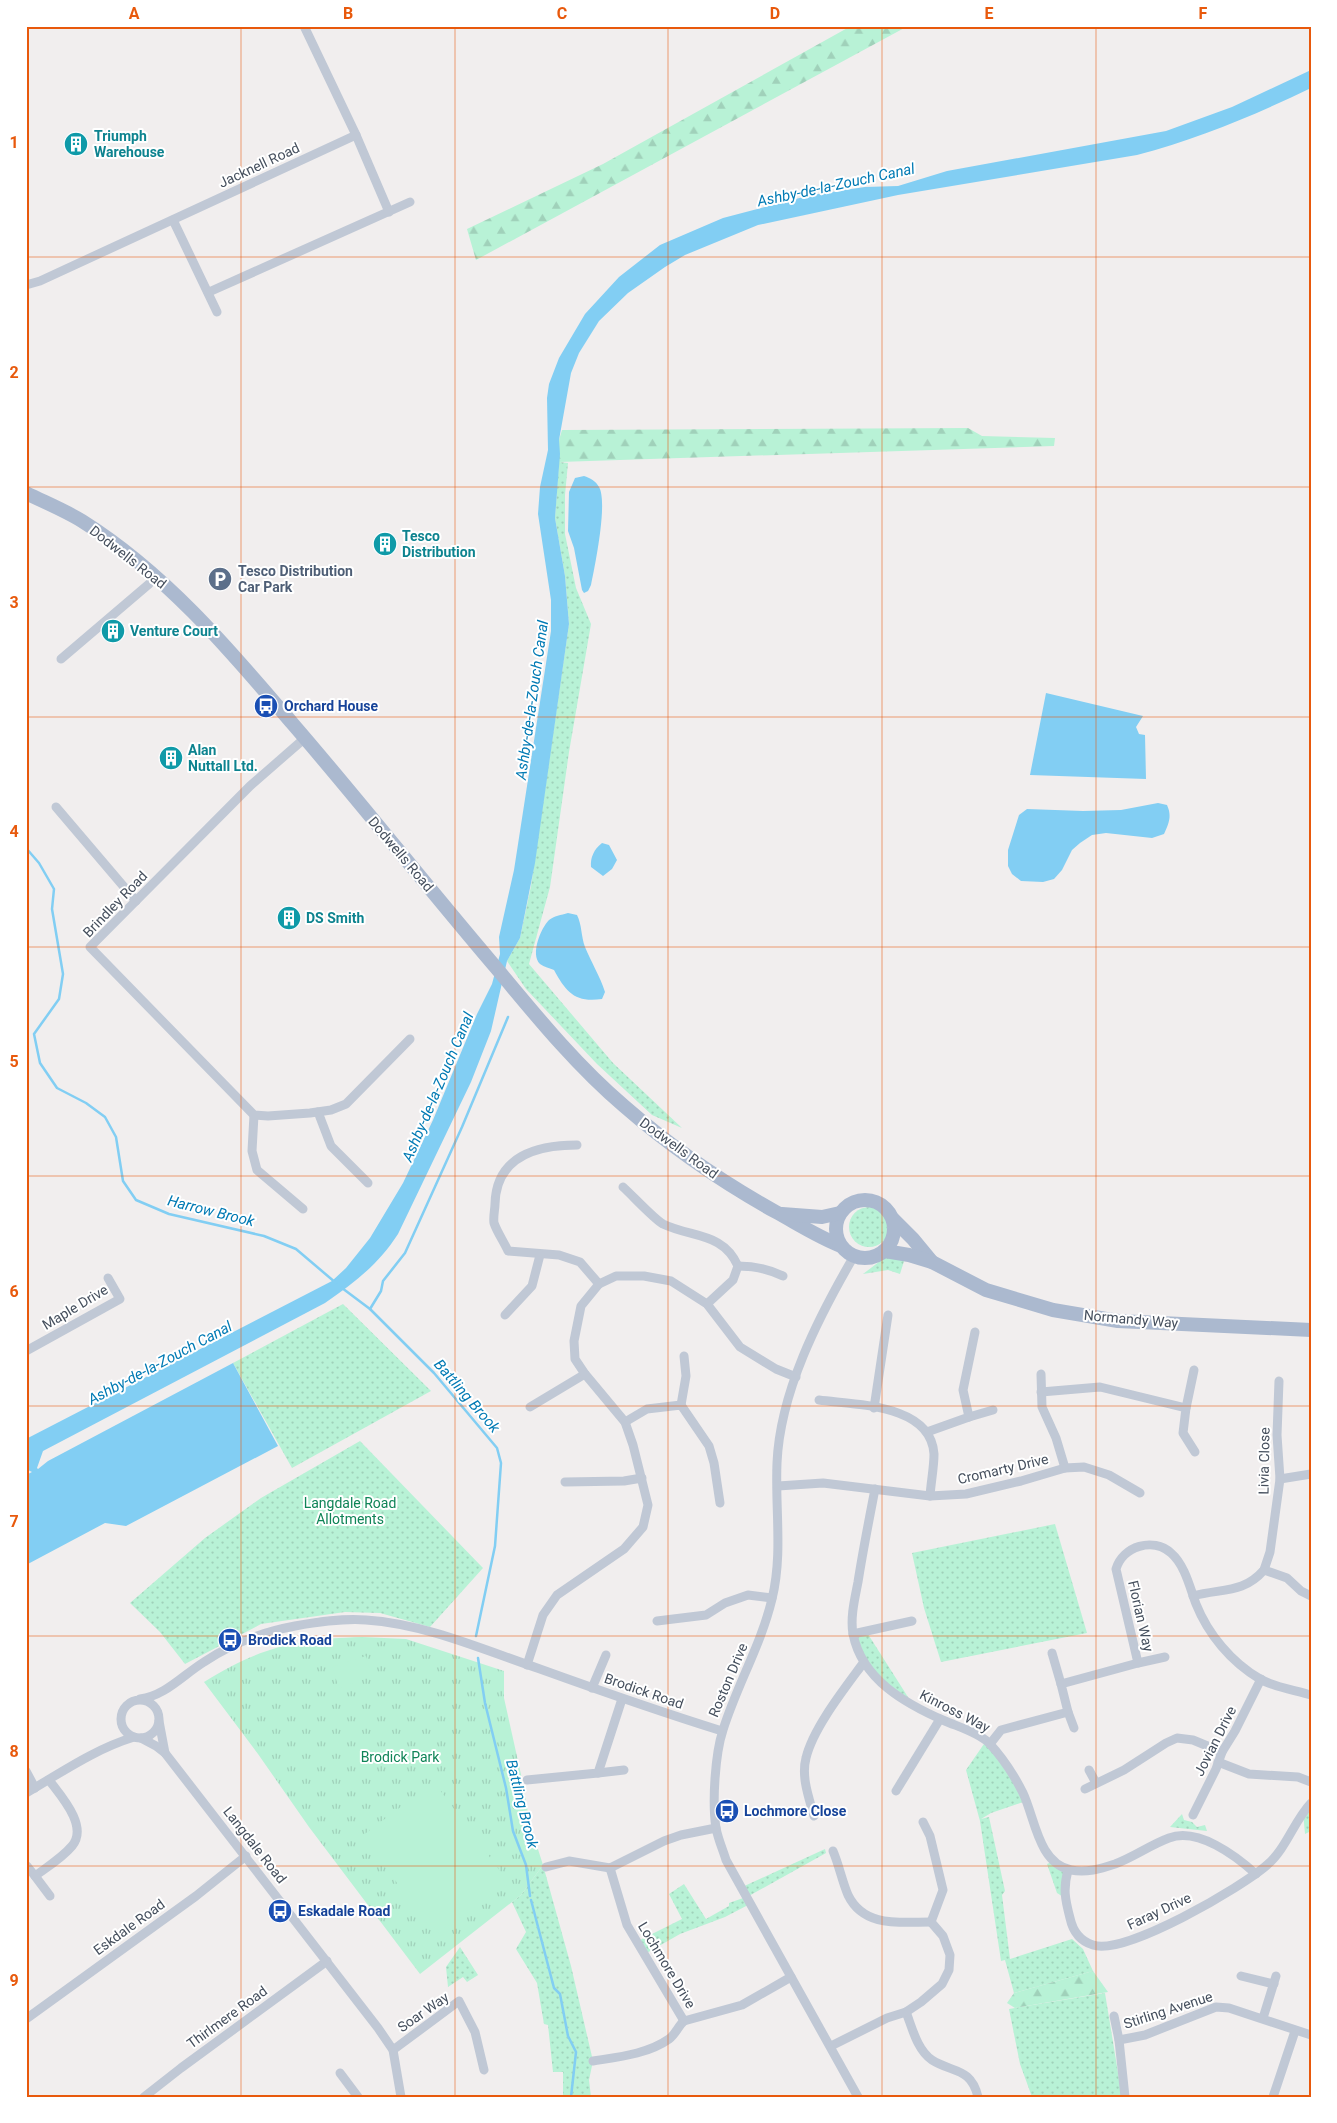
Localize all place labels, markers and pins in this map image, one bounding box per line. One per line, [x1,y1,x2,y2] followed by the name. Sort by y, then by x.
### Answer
[94,128,165,160] place label: Triumph Warehouse
[63,131,89,157] building icon: Triumph Warehouse
[402,528,476,560] place label: Tesco Distribution
[372,531,398,557] building icon: Tesco Distribution
[238,563,353,595] place label: Tesco Distribution Car Park
[207,566,233,592] parking icon: Tesco Distribution Car Park
[100,618,126,644] building icon: Venture Court
[130,623,218,639] place label: Venture Court
[253,693,279,719] bus stop icon: Orchard House
[284,698,378,714] place label: Orchard House
[188,742,258,774] place label: Alan Nuttall Ltd.
[158,745,184,771] building icon: Alan Nuttall Ltd.
[276,905,302,931] building icon: DS Smith
[306,910,364,926] place label: DS Smith
[217,1627,243,1653] bus stop icon: Brodick Road
[248,1632,332,1648] place label: Brodick Road
[714,1798,740,1824] bus stop icon: Lochmore Close
[744,1803,847,1819] place label: Lochmore Close
[267,1898,293,1924] bus stop icon: Eskadale Road
[298,1903,391,1919] place label: Eskadale Road

